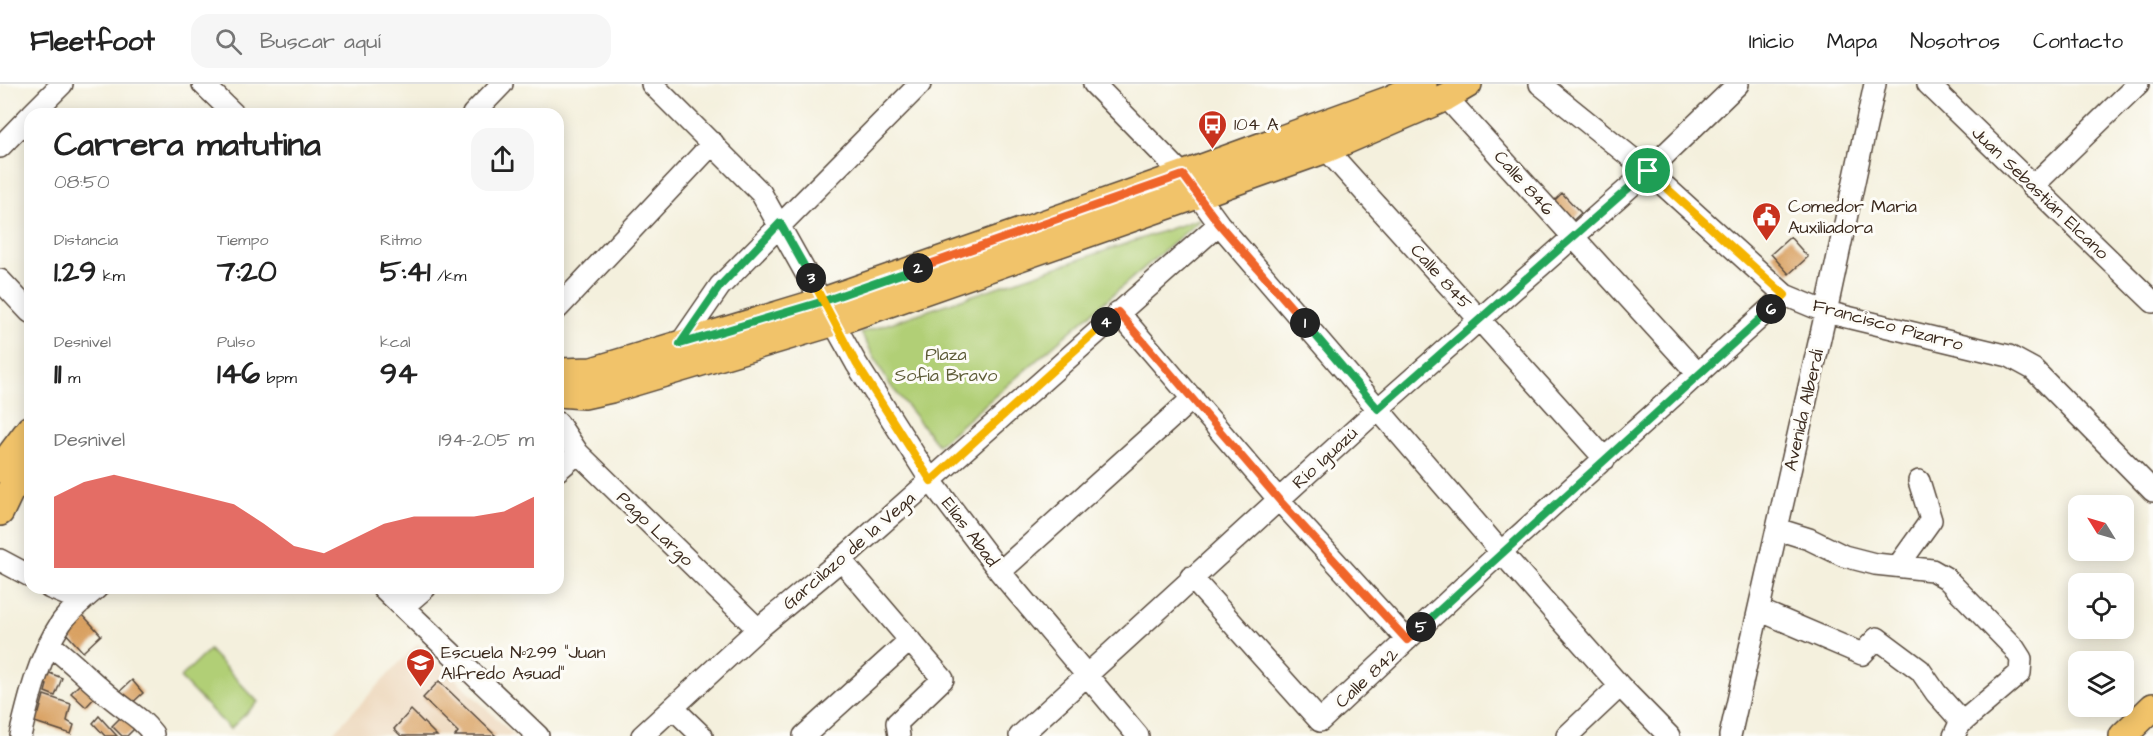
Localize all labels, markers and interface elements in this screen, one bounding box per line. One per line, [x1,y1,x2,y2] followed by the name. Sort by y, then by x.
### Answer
[191,14,611,68] search box
[30,22,155,61] text: Fleetfoot
[212,25,245,58] icon: search
[260,26,381,57] text: Buscar aquí
[1749,27,1794,56] text: Inicio
[1827,27,1877,56] text: Mapa
[1910,27,2000,56] text: Nosotros
[2033,27,2123,56] text: Contacto
[1197,108,1229,150] bus stop icon: 104 A
[1234,112,1279,137] place label: 104 A
[1966,121,2114,265] street label: Juan Sebastián Elcano
[54,122,321,168] text: Carrera matutina
[471,128,534,191] button: share
[1488,145,1560,221] street label: Calle 846
[1622,145,1673,196] pin
[1631,154,1664,187] icon: arrive
[54,168,110,196] text: 08:50
[1788,194,1917,240] place label: Comedor Maria Auxiliadora
[1751,200,1783,242] public building icon: Comedor Maria Auxiliadora
[54,229,118,251] text: Distancia
[217,229,268,251] text: Tiempo
[380,229,422,251] text: Ritmo
[1405,238,1478,316] street label: Calle 845
[54,251,96,293] text: 1.29
[217,251,277,293] text: 7:20
[380,251,431,293] text: 5:41
[903,253,933,283] pin: 2
[913,257,923,279] text: 2
[796,263,826,293] pin: 3
[96,265,125,287] text: km
[431,265,466,287] text: /km
[807,267,815,289] text: 3
[1810,293,1966,357] street label: Francisco Pizarro
[1756,294,1786,324] pin: 6
[1766,298,1776,320] text: 6
[1091,307,1121,337] pin: 4
[1290,308,1320,338] pin: 1
[1101,311,1111,333] text: 4
[1304,312,1306,334] text: 1
[54,331,111,353] text: Desnivel
[217,331,255,353] text: Pulso
[380,331,411,353] text: kcal
[895,342,997,388] park label: Plaza Sofía Bravo
[1778,347,1830,473] street label: Avenida Alberdi
[54,353,62,395] text: 11
[217,353,260,395] text: 146
[380,353,418,395] text: 94
[62,367,81,389] text: m
[260,367,297,389] text: bpm
[1287,421,1364,496] street label: Río Iguazú
[54,426,125,454] text: Desnivel
[438,426,534,454] text: 194–205 m
[610,486,699,573] street label: Pago Largo
[777,486,922,617] street label: Garcilazo de la Vega
[935,492,1005,572] street label: Elías Abad
[2068,495,2134,561] north arrow
[2068,495,2134,717] map controls
[2068,573,2134,639] button: locate
[1406,612,1436,642] pin: 5
[1415,616,1427,638] text: 5
[441,640,605,686] place label: Escuela Nº299 "Juan Alfredo Asuad"
[1330,642,1405,714] street label: Calle 842
[404,646,436,688] school or university icon: Escuela Nº299 "Juan Alfredo Asuad"
[2068,651,2134,717] button: layers

